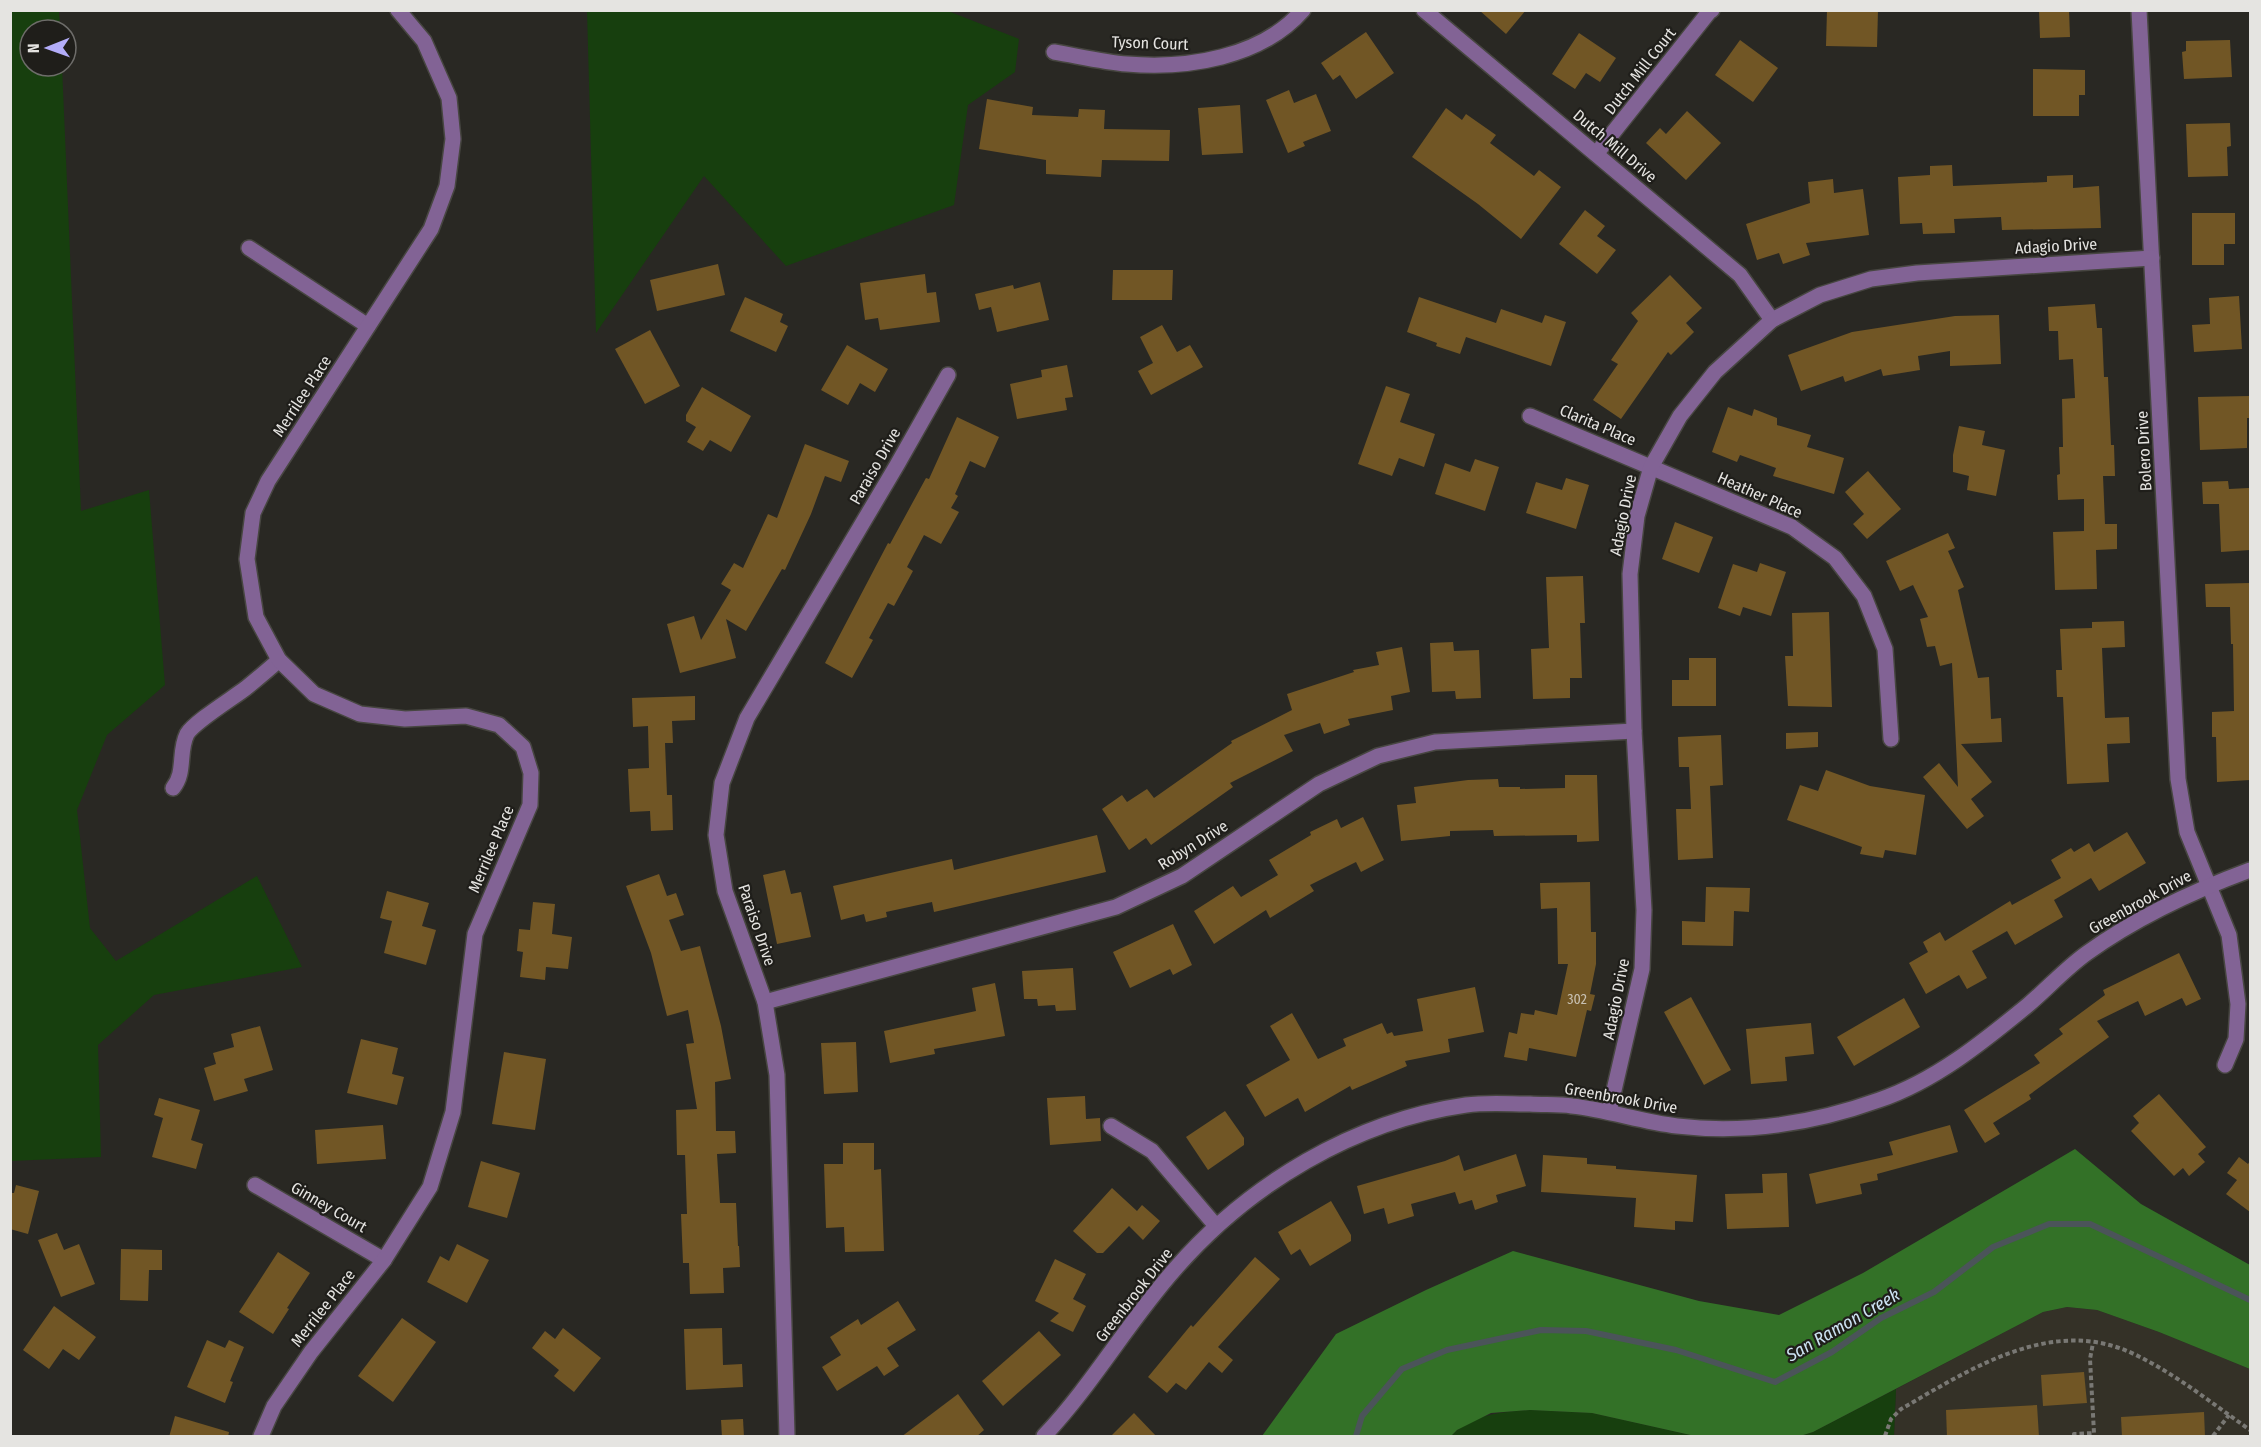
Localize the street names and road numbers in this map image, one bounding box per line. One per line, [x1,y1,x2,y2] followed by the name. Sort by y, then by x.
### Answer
[1600,23,1680,118] street label: Dutch Mill Court
[1111,32,1189,54] street label: Tyson Court
[1569,106,1661,187] street label: Dutch Mill Drive
[2014,234,2098,258] street label: Adagio Drive
[269,352,335,440] street label: Merrilee Place
[1557,400,1639,450] street label: Clarita Place
[2132,410,2156,492] street label: Bolero Drive
[845,424,905,508] street label: Paraiso Drive
[1715,468,1805,522] street label: Heather Place
[1606,473,1640,557] street label: Adagio Drive
[464,802,518,895] street label: Merrilee Place
[1155,816,1231,874] street label: Robyn Drive
[2085,866,2195,938] street label: Greenbrook Drive
[734,882,780,968] street label: Paraiso Drive
[1599,957,1633,1041] street label: Adagio Drive
[1563,1079,1679,1117] street label: Greenbrook Drive
[288,1178,371,1237] street label: Ginney Court
[1091,1244,1177,1346] street label: Greenbrook Drive
[287,1266,359,1350] street label: Merrilee Place

